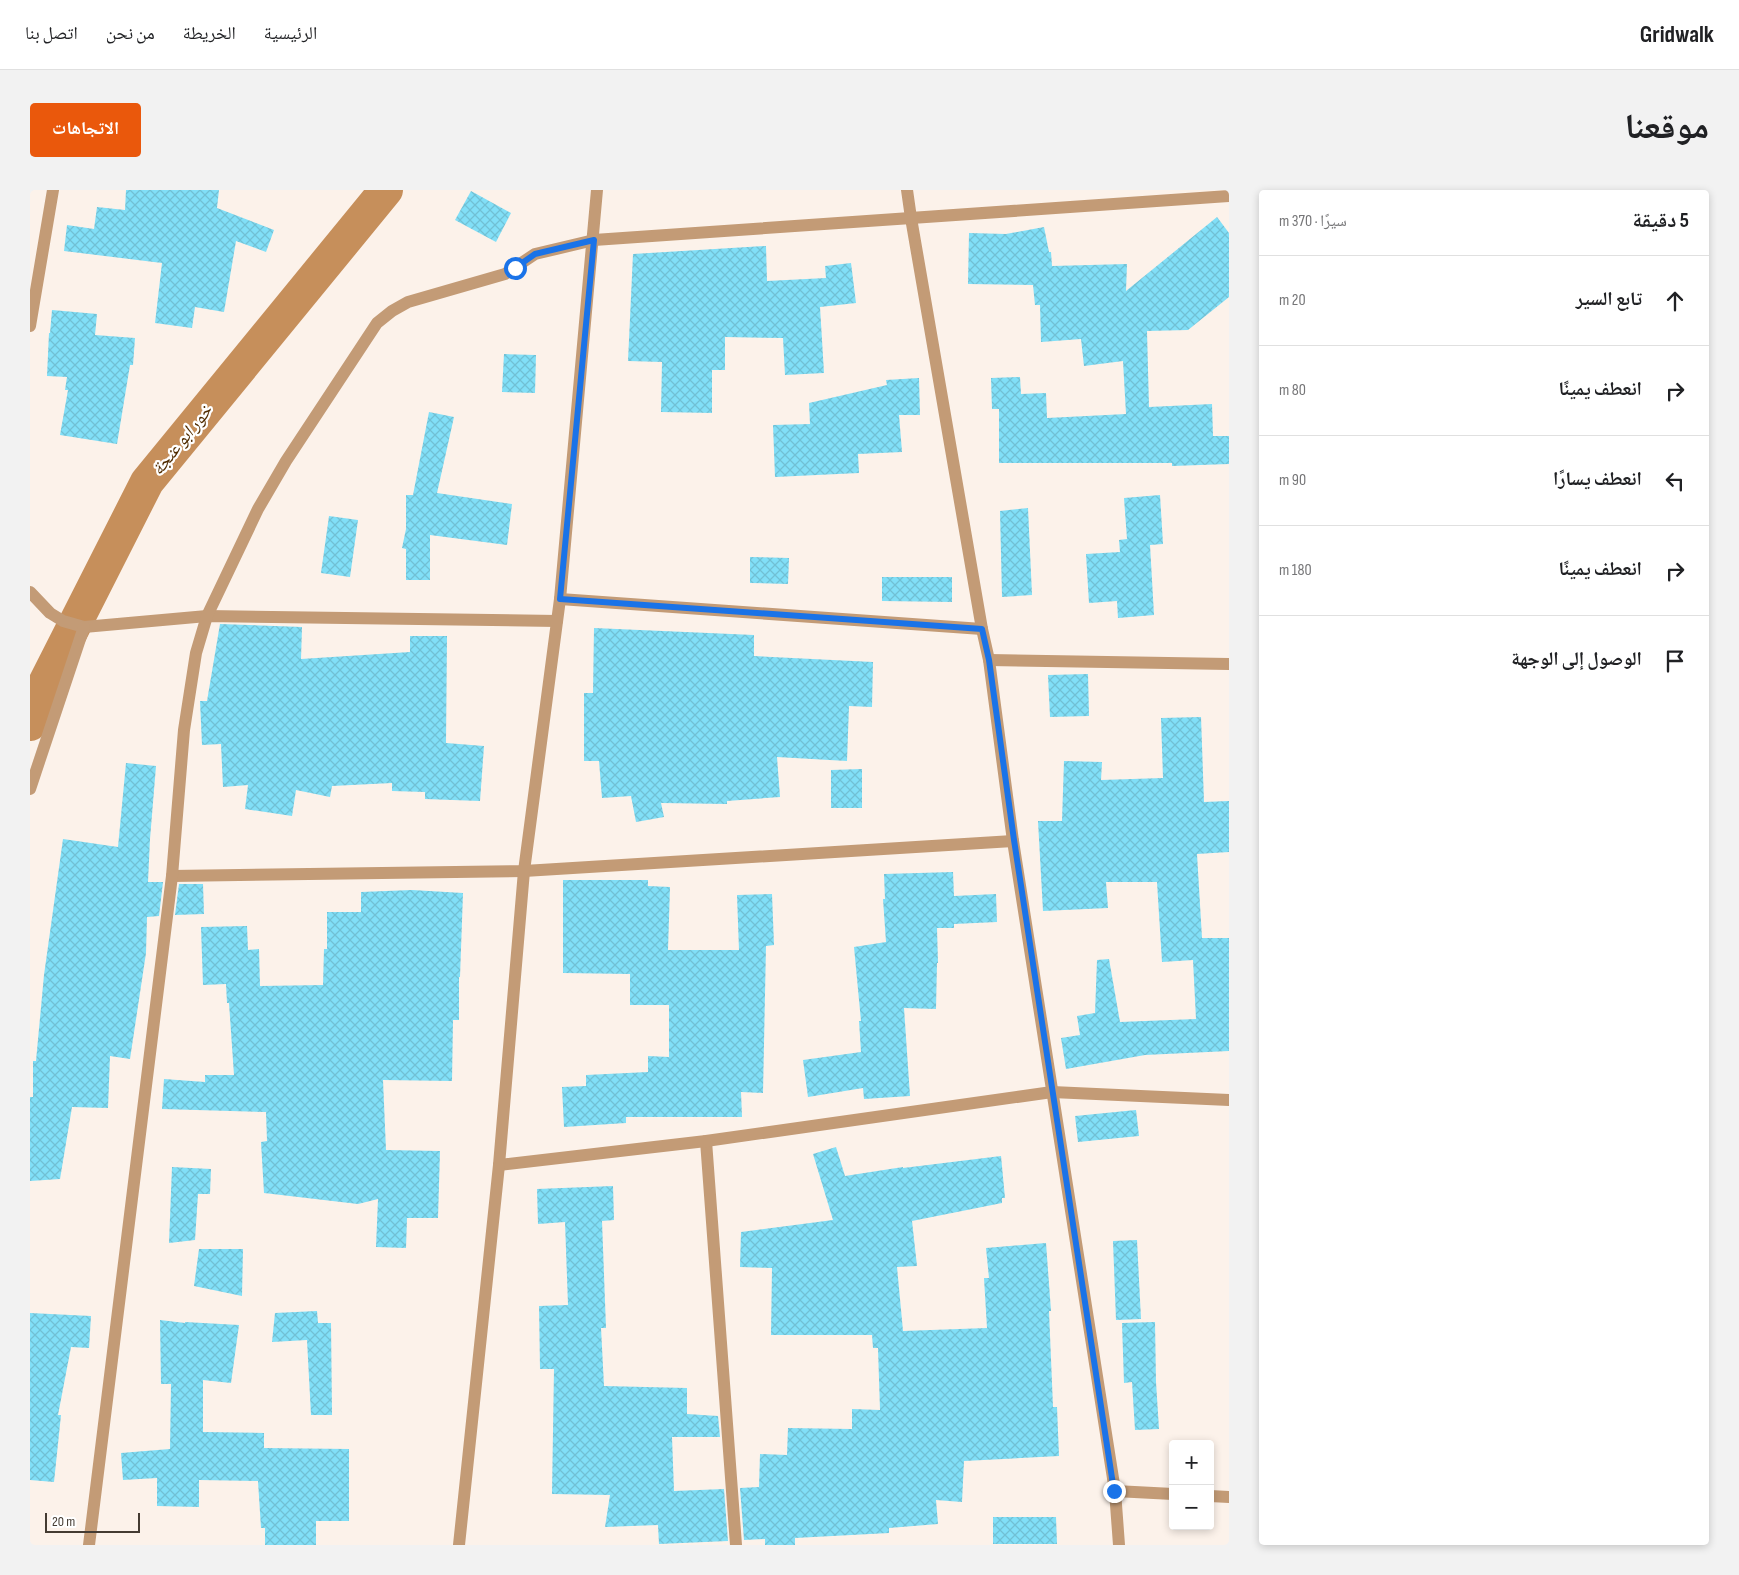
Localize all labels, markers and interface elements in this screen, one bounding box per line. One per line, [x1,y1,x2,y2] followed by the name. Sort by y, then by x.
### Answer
[1640,20,1714,49] text: Gridwalk
[25,23,78,44] text: اتصل بنا
[106,23,155,44] text: من نحن
[183,23,236,44] text: الخريطة
[264,23,317,44] text: الرئيسية
[30,103,141,157] button: الاتجاهات
[1624,106,1709,149] text: موقعنا
[1632,208,1689,233] text: 5 دقيقة
[1279,212,1347,231] text: سيرًا · 370 m
[504,257,527,280] route start
[1661,287,1689,315] icon: ahead
[1576,288,1642,311] text: تابع السير
[1279,291,1306,310] text: 20 m
[1661,377,1689,405] icon: right
[1558,378,1642,401] text: انعطف يمينًا
[1279,381,1306,400] text: 80 m
[147,400,217,479] water label: خور ابو عنجة
[1661,467,1689,495] icon: left
[1553,468,1642,491] text: انعطف يسارًا
[1279,471,1306,490] text: 90 m
[1661,557,1689,585] icon: right
[1558,558,1642,581] text: انعطف يمينًا
[1279,561,1312,580] text: 180 m
[1661,647,1689,675] icon: arrive
[1511,648,1642,671] text: الوصول إلى الوجهة
[1169,1440,1214,1530] map controls
[1169,1440,1214,1485] button: +
[1103,1480,1126,1503] route end
[1169,1485,1214,1530] button: −
[45,1510,140,1533] scale bar
[52,1513,75,1530] text: 20 m

